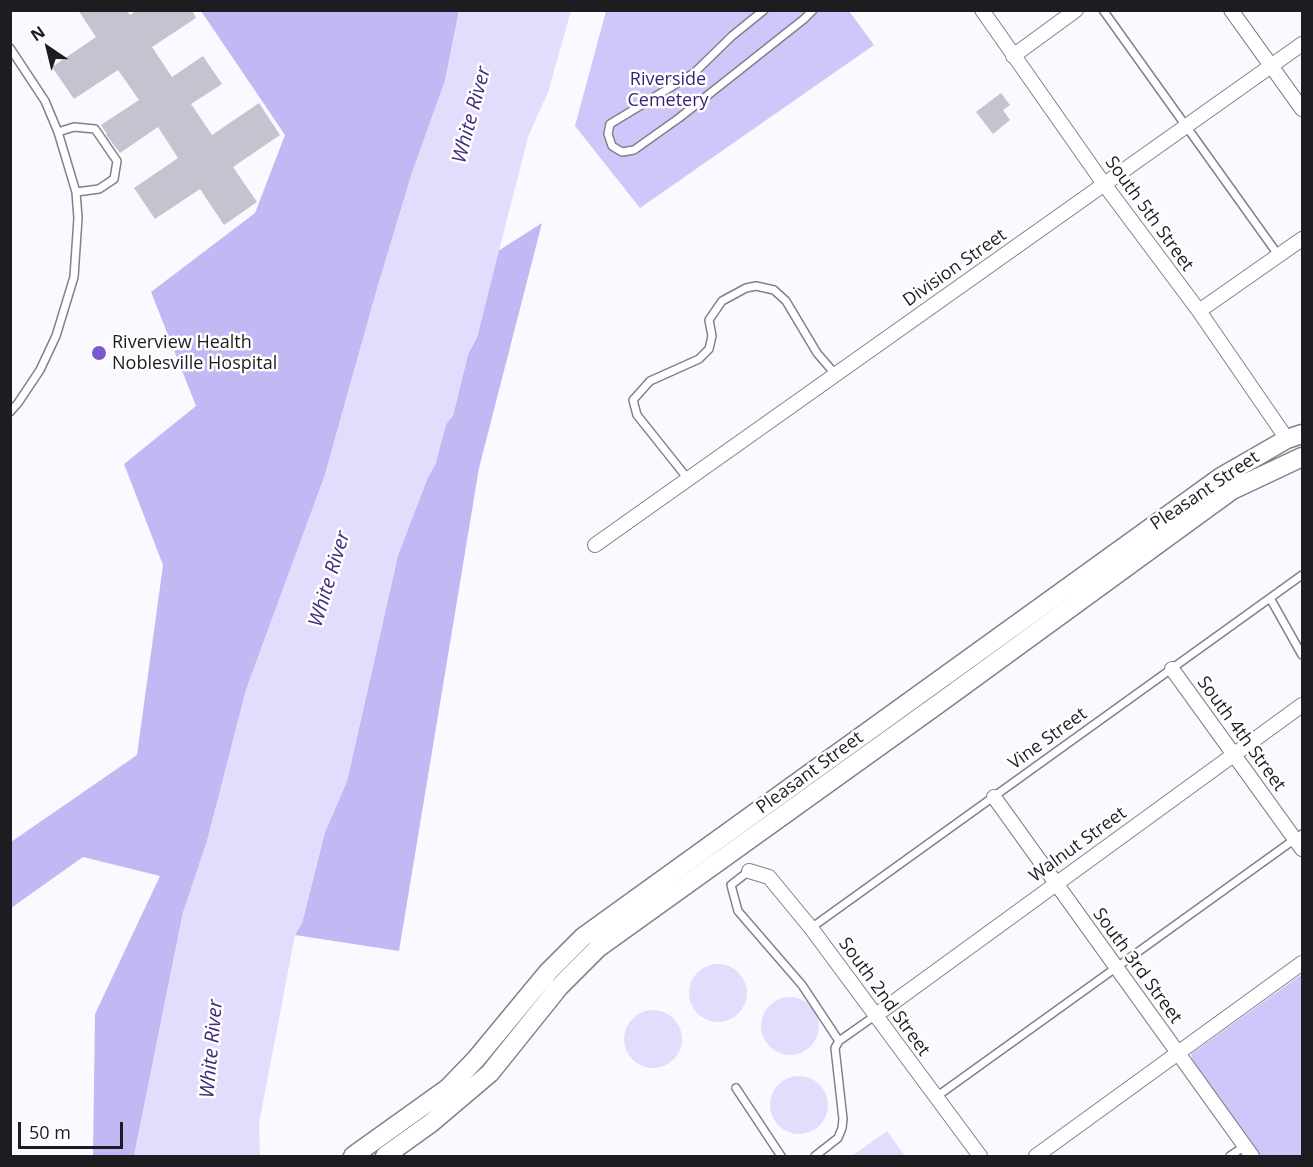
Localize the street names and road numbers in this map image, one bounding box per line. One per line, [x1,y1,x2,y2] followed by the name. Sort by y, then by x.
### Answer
[1100,152,1198,276] street label: South 5th Street
[899,224,1011,312] street label: Division Street
[1147,447,1263,535] street label: Pleasant Street
[1192,672,1290,796] street label: South 4th Street
[1005,703,1091,775] street label: Vine Street
[752,727,868,819] street label: Pleasant Street
[1025,803,1131,887] street label: Walnut Street
[1088,904,1186,1028] street label: South 3rd Street
[834,934,934,1060] street label: South 2nd Street

